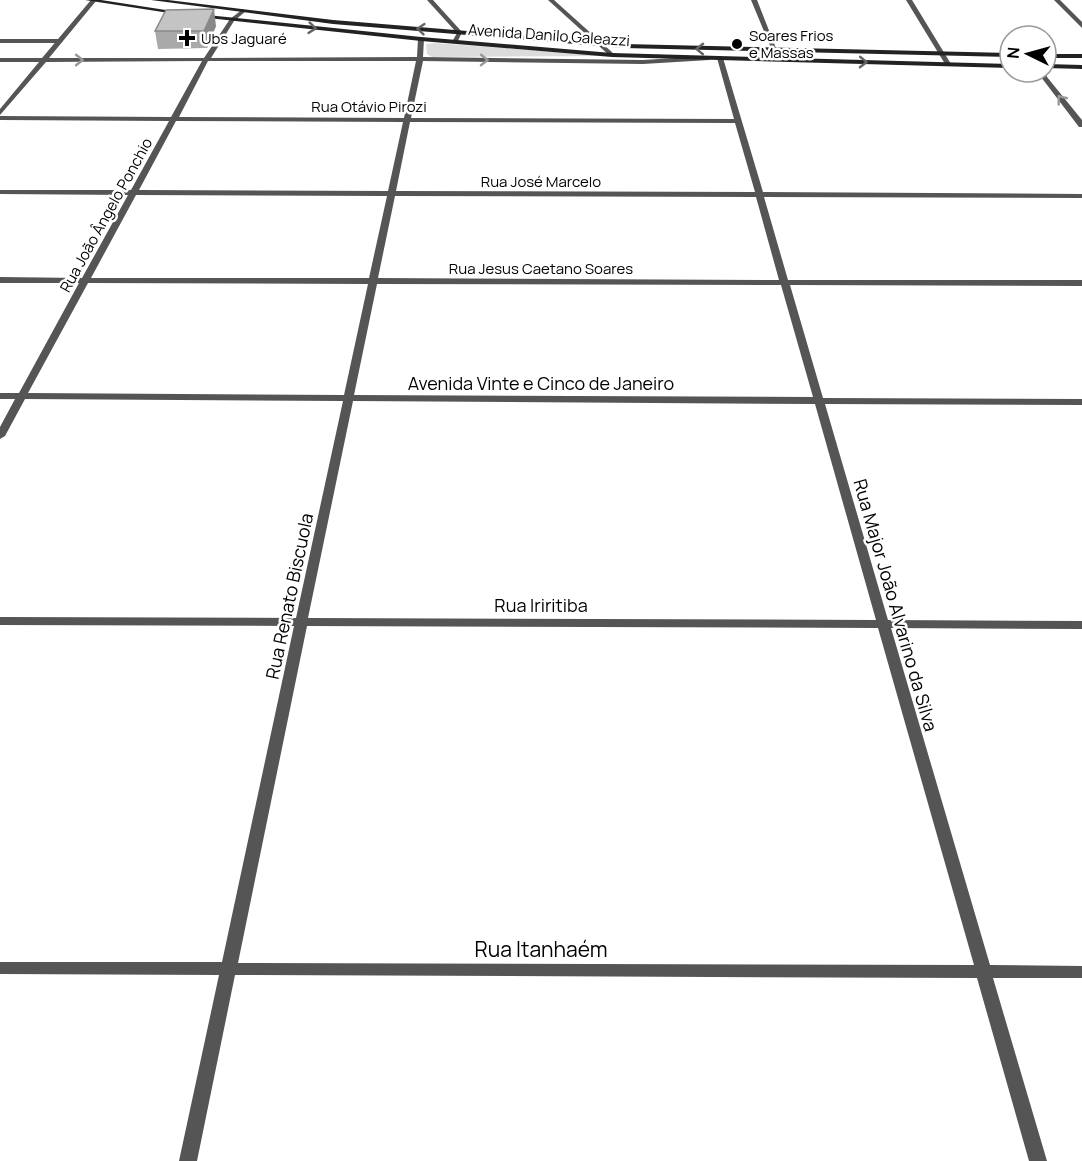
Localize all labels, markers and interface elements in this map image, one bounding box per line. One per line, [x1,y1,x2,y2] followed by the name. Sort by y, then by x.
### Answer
[467,19,631,51] street label: Avenida Danilo Galeazzi
[308,22,317,34] one-way arrow
[417,23,426,36] one-way arrow
[998,24,1058,84] north arrow
[749,25,834,63] place label: Soares Frios e Massas
[201,28,287,49] place label: Ubs Jaguaré
[178,29,196,47] marker: Ubs Jaguaré
[730,37,744,51] marker: Soares Frios e Massas
[695,43,704,55] one-way arrow
[1002,46,1025,59] text: N
[75,54,84,66] one-way arrow
[480,54,489,66] one-way arrow
[859,56,868,69] one-way arrow
[1058,95,1069,106] one-way arrow
[311,96,427,117] street label: Rua Otávio Pirozi
[55,134,157,296] street label: Rua João Ângelo Ponchio
[481,171,601,192] street label: Rua José Marcelo
[449,258,633,279] street label: Rua Jesus Caetano Soares
[408,371,674,395] street label: Avenida Vinte e Cinco de Janeiro
[848,476,944,734] street label: Rua Major João Alvarino da Silva
[260,511,318,681] street label: Rua Renato Biscuola
[494,593,588,617] street label: Rua Iriritiba
[475,935,607,963] street label: Rua Itanhaém

